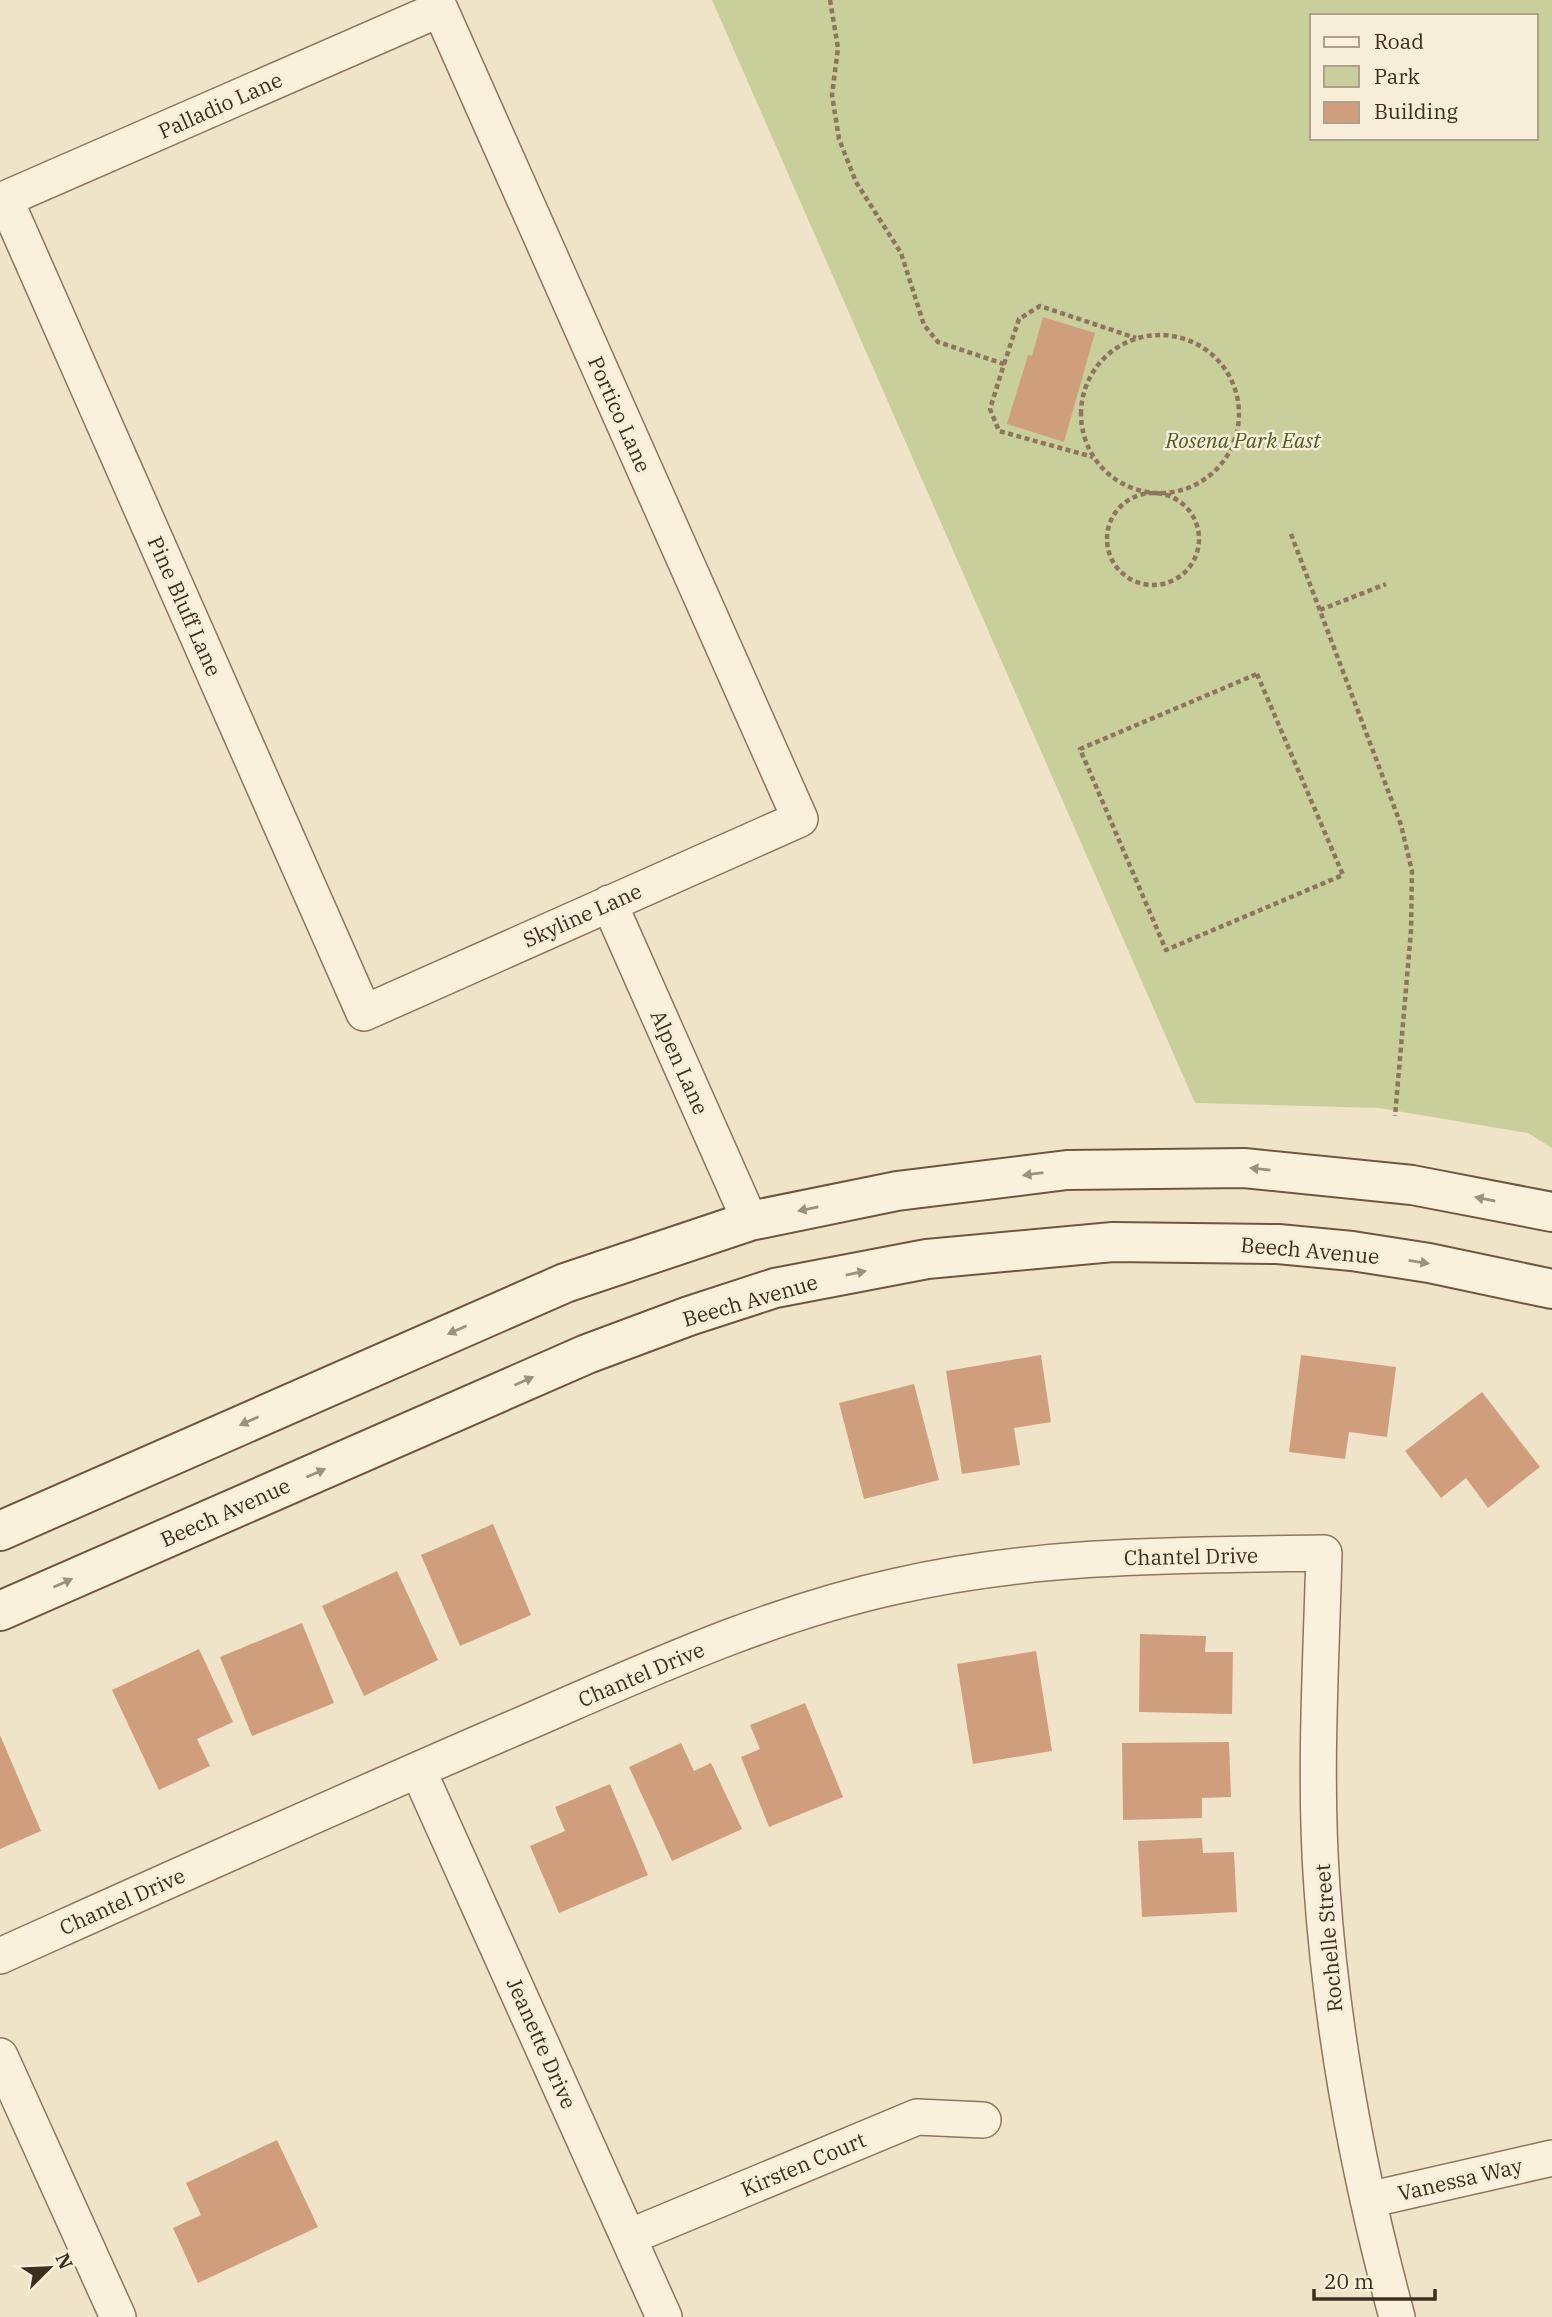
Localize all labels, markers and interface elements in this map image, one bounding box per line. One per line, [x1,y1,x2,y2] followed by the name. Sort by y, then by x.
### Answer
[1310,14,1538,140] legend
[1374,27,1424,55] text: Road
[1374,62,1421,90] text: Park
[154,65,286,145] street label: Palladio Lane
[1374,97,1459,125] text: Building
[582,352,658,476] street label: Portico Lane
[1165,426,1321,454] park label: Rosena Park East
[142,532,228,680] street label: Pine Bluff Lane
[518,876,646,954] street label: Skyline Lane
[644,1005,716,1119] street label: Alpen Lane
[1248,1164,1270,1175] one-way arrow
[1021,1169,1043,1180] one-way arrow
[1474,1194,1496,1205] one-way arrow
[797,1204,819,1215] one-way arrow
[1239,1230,1381,1270] street label: Beech Avenue
[1408,1257,1430,1268] one-way arrow
[679,1267,821,1333] street label: Beech Avenue
[845,1267,867,1278] one-way arrow
[447,1324,467,1336] one-way arrow
[514,1375,534,1387] one-way arrow
[239,1415,259,1427] one-way arrow
[306,1467,327,1478] one-way arrow
[156,1471,294,1553] street label: Beech Avenue
[1124,1541,1258,1571] street label: Chantel Drive
[52,1577,73,1588] one-way arrow
[574,1635,708,1713] street label: Chantel Drive
[55,1861,189,1941] street label: Chantel Drive
[1308,1863,1348,2013] street label: Rochelle Street
[501,1973,583,2113] street label: Jeanette Drive
[736,2125,870,2203] street label: Kirsten Court
[1395,2151,1526,2207] street label: Vanessa Way
[14,2233,84,2303] north arrow
[51,2249,79,2273] text: N
[1314,2258,1435,2302] scale bar
[1324,2267,1374,2295] text: 20 m

